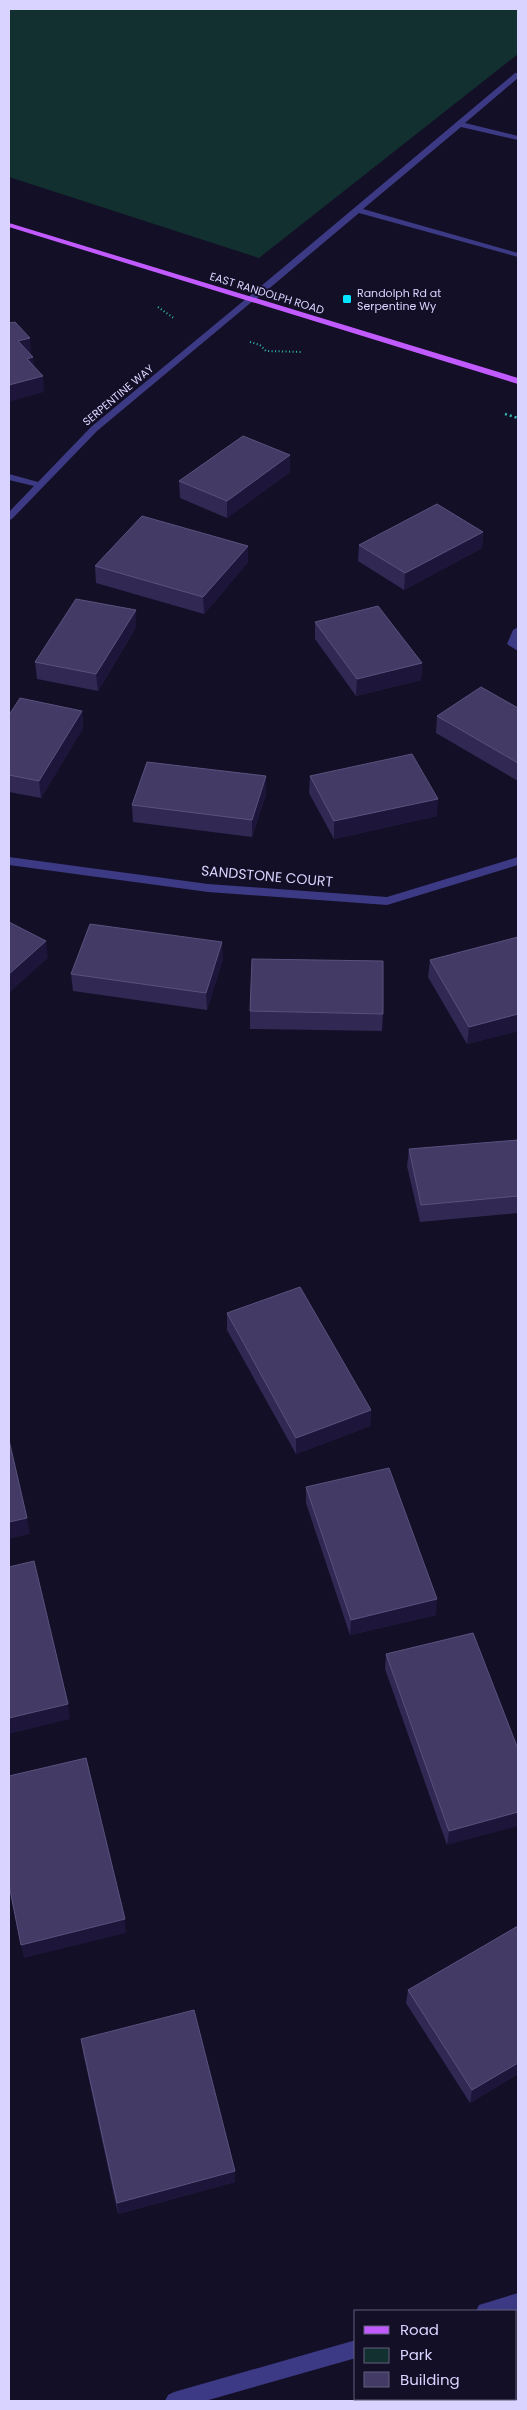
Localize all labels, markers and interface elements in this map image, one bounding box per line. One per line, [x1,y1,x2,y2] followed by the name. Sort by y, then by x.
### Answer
[208,268,326,318] street label: EAST RANDOLPH ROAD
[357,285,441,314] place label: Randolph Rd at Serpentine Wy
[341,293,353,305] marker: Randolph Rd at Serpentine Wy
[79,360,157,429] street label: SERPENTINE WAY
[200,860,334,892] street label: SANDSTONE COURT
[354,2310,517,2400] legend
[400,2319,439,2340] text: Road
[400,2344,432,2365] text: Park
[400,2369,460,2390] text: Building

